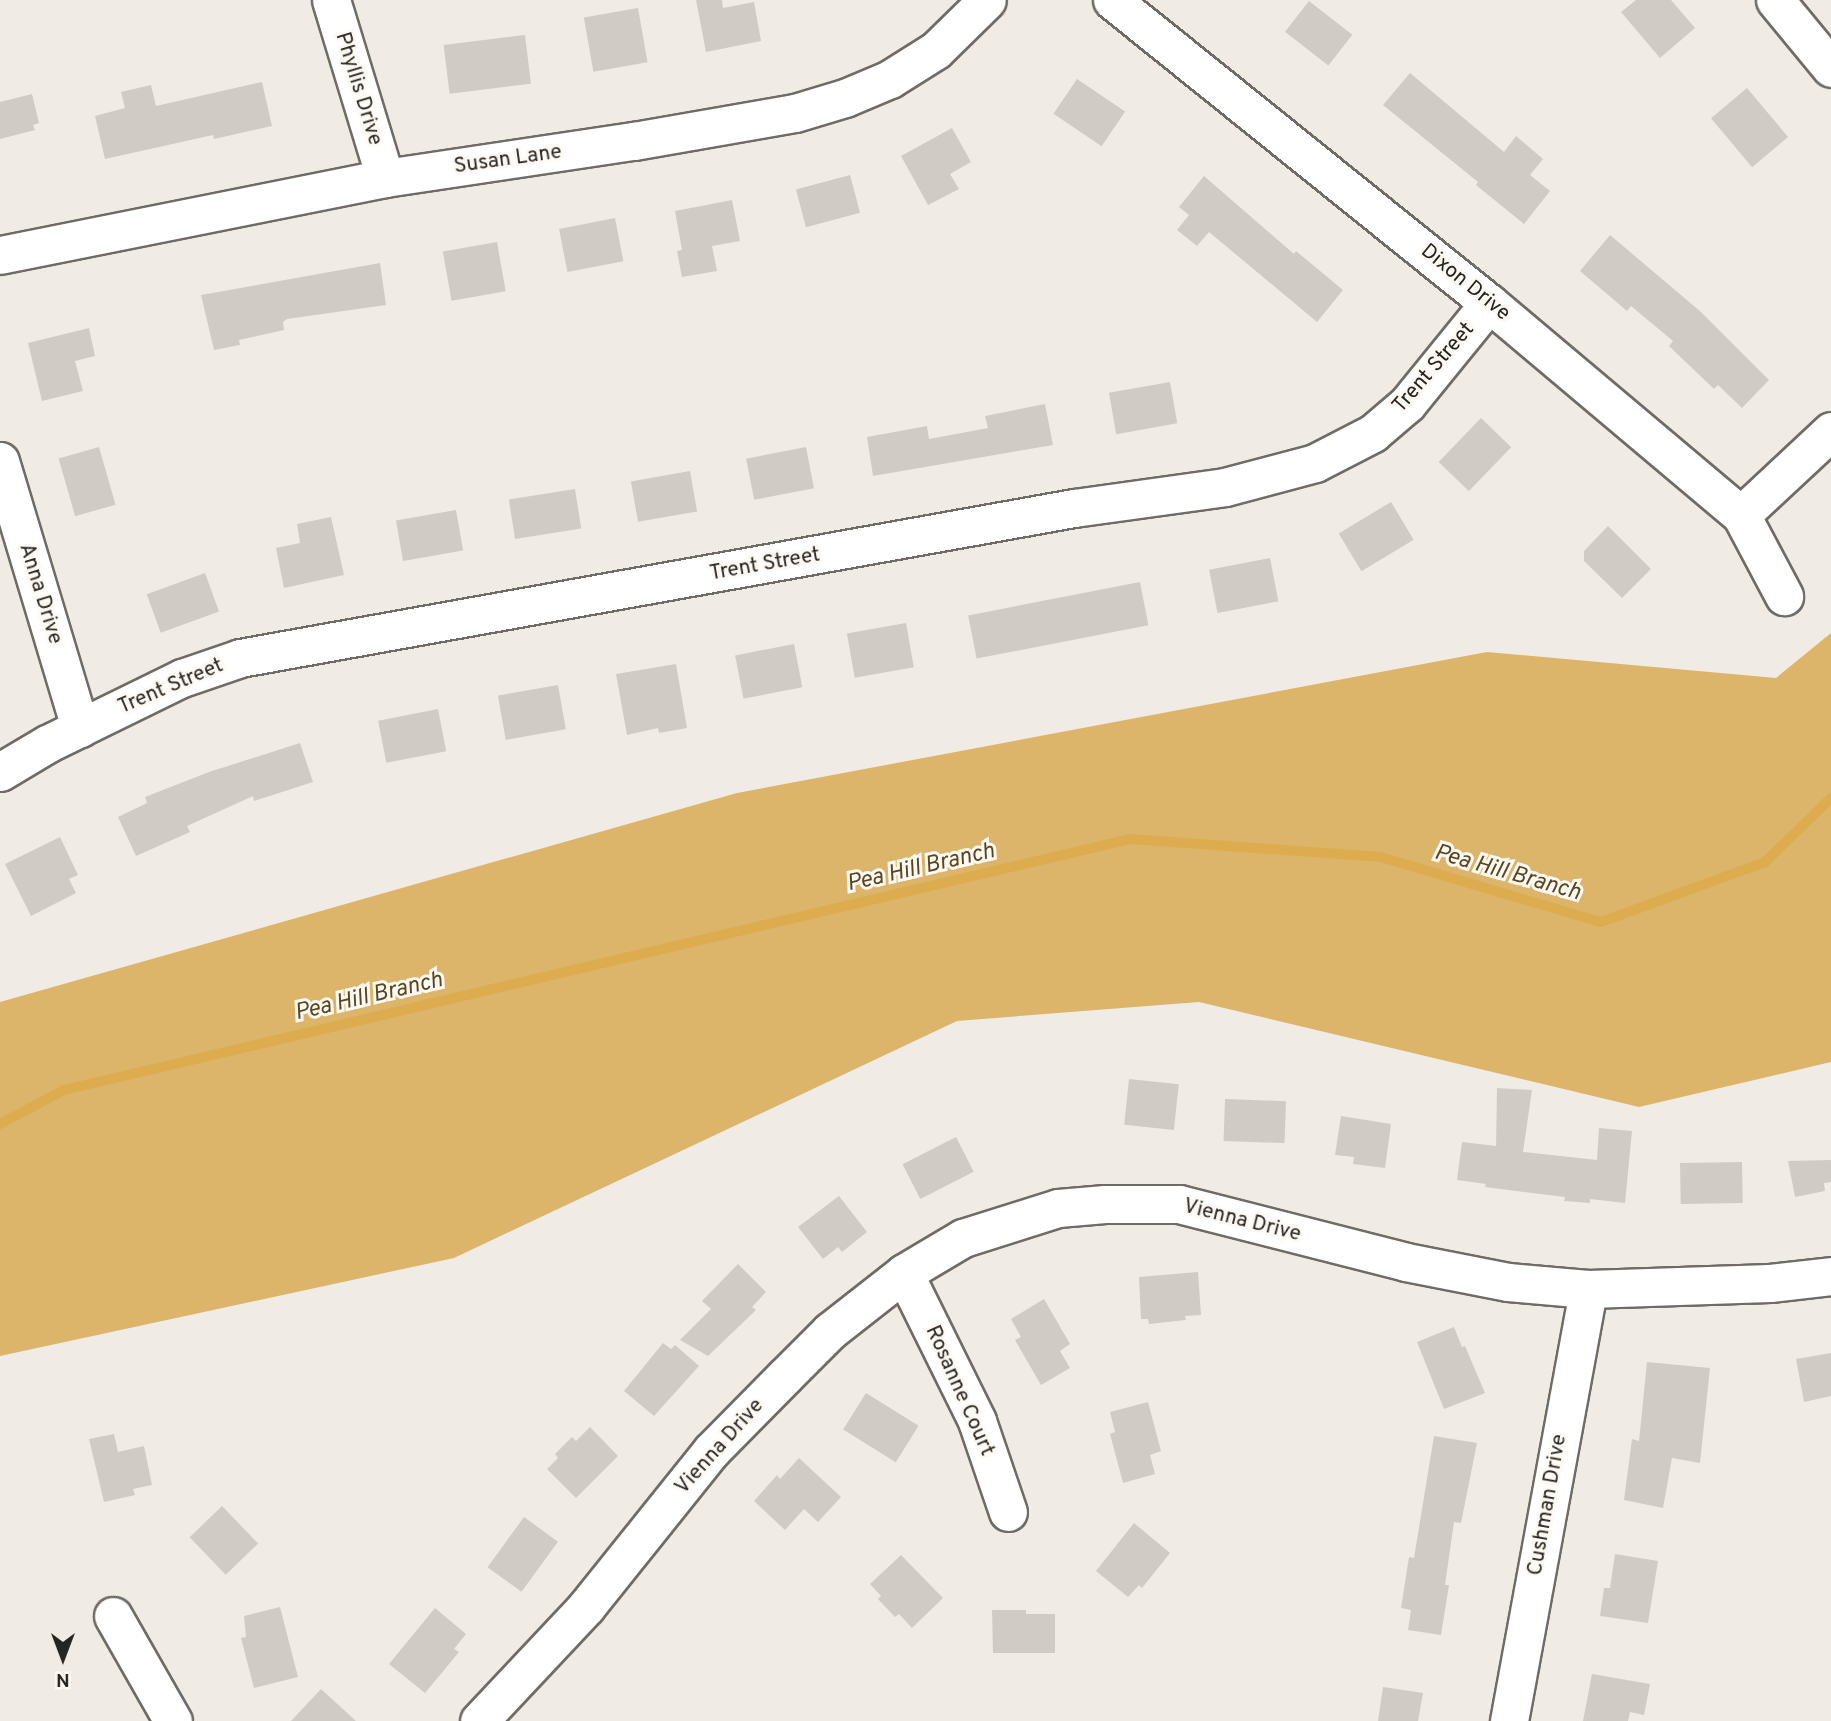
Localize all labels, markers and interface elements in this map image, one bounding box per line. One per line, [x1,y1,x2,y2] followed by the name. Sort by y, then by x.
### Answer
[329,29,387,149] street label: Phyllis Drive
[452,140,564,180] street label: Susan Lane
[1415,239,1515,327] street label: Dixon Drive
[1388,318,1480,418] street label: Trent Street
[13,541,67,647] street label: Anna Drive
[708,543,822,587] street label: Trent Street
[115,654,227,720] street label: Trent Street
[844,839,998,899] water label: Pea Hill Branch
[1431,840,1583,908] water label: Pea Hill Branch
[292,968,446,1028] water label: Pea Hill Branch
[1181,1194,1303,1248] street label: Vienna Drive
[919,1322,999,1460] street label: Rosanne Court
[670,1394,770,1500] street label: Vienna Drive
[1523,1432,1573,1578] street label: Cushman Drive
[28,1623,98,1693] north arrow
[56,1667,70,1691] text: N

